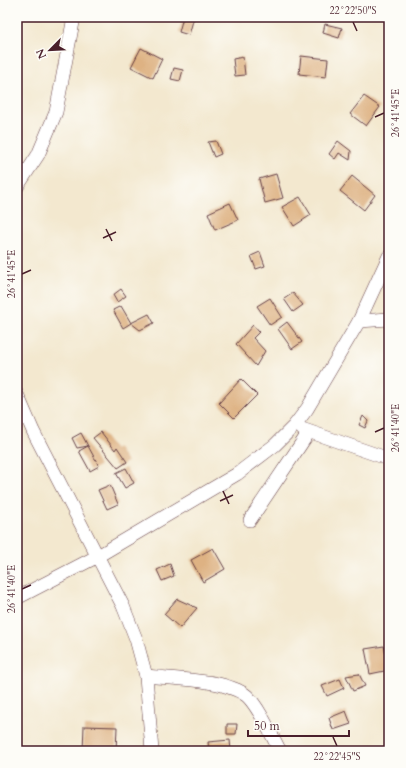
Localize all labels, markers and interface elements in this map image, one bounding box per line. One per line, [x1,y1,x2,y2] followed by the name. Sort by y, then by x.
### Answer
[329,4,377,18] text: 22°22'50"S
[30,30,70,70] north arrow
[32,46,50,61] text: N
[389,89,403,137] text: 26°41'45"E
[5,250,19,298] text: 26°41'45"E
[389,404,403,452] text: 26°41'40"E
[5,565,19,613] text: 26°41'40"E
[248,712,349,738] scale bar
[254,718,281,734] text: 50 m
[313,750,361,764] text: 22°22'45"S

